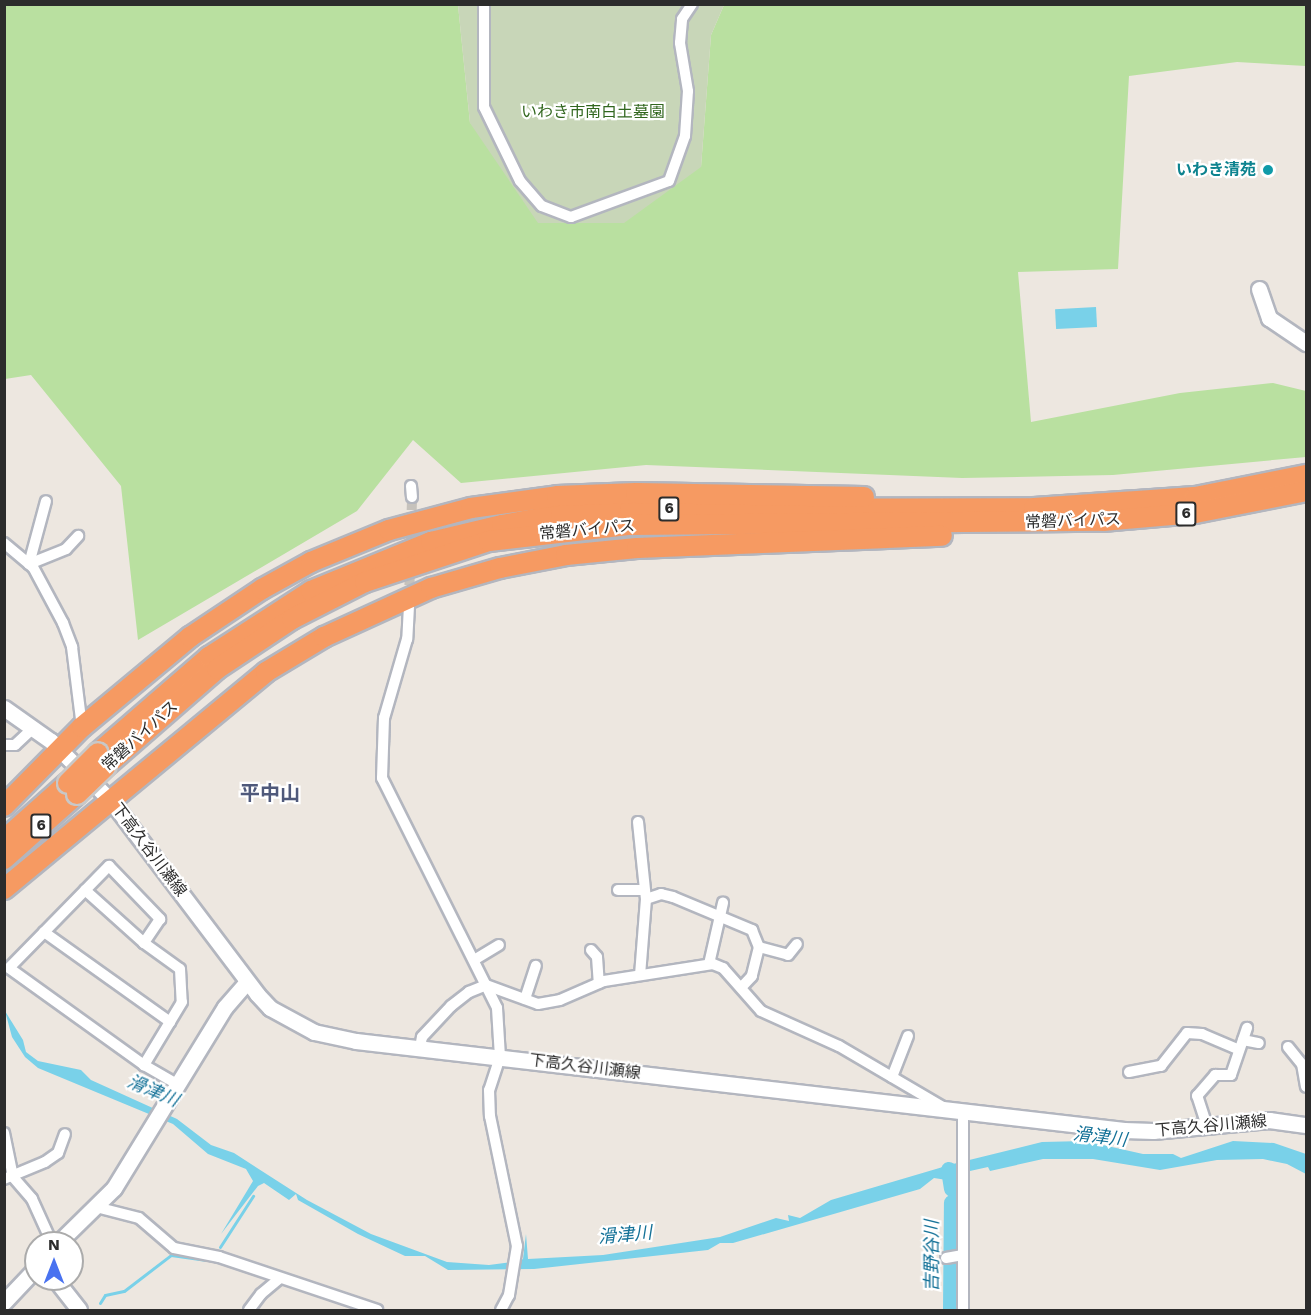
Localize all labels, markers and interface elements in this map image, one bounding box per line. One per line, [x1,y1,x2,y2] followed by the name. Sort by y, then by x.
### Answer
[521,102,665,122] park label: いわき市南白土墓園
[1176,160,1256,180] place label: いわき清苑
[1261,163,1275,177] marker: いわき清苑
[657,497,681,521] road number: 6
[1174,502,1198,526] road number: 6
[1025,510,1121,532] street label: 常磐バイパス
[538,516,636,544] street label: 常磐バイパス
[98,697,182,775] street label: 常磐バイパス
[240,781,300,805] district label: 平中山
[108,799,190,901] street label: 下高久谷川瀬線
[29,814,53,838] road number: 6
[528,1051,642,1083] street label: 下高久谷川瀬線
[124,1071,182,1111] water label: 滑津川
[1154,1112,1268,1140] street label: 下高久谷川瀬線
[1072,1123,1128,1151] water label: 滑津川
[921,1220,943,1292] water label: 吉野谷川
[597,1222,653,1248] water label: 滑津川
[24,1231,84,1291] north arrow
[48,1235,60,1254] text: N

